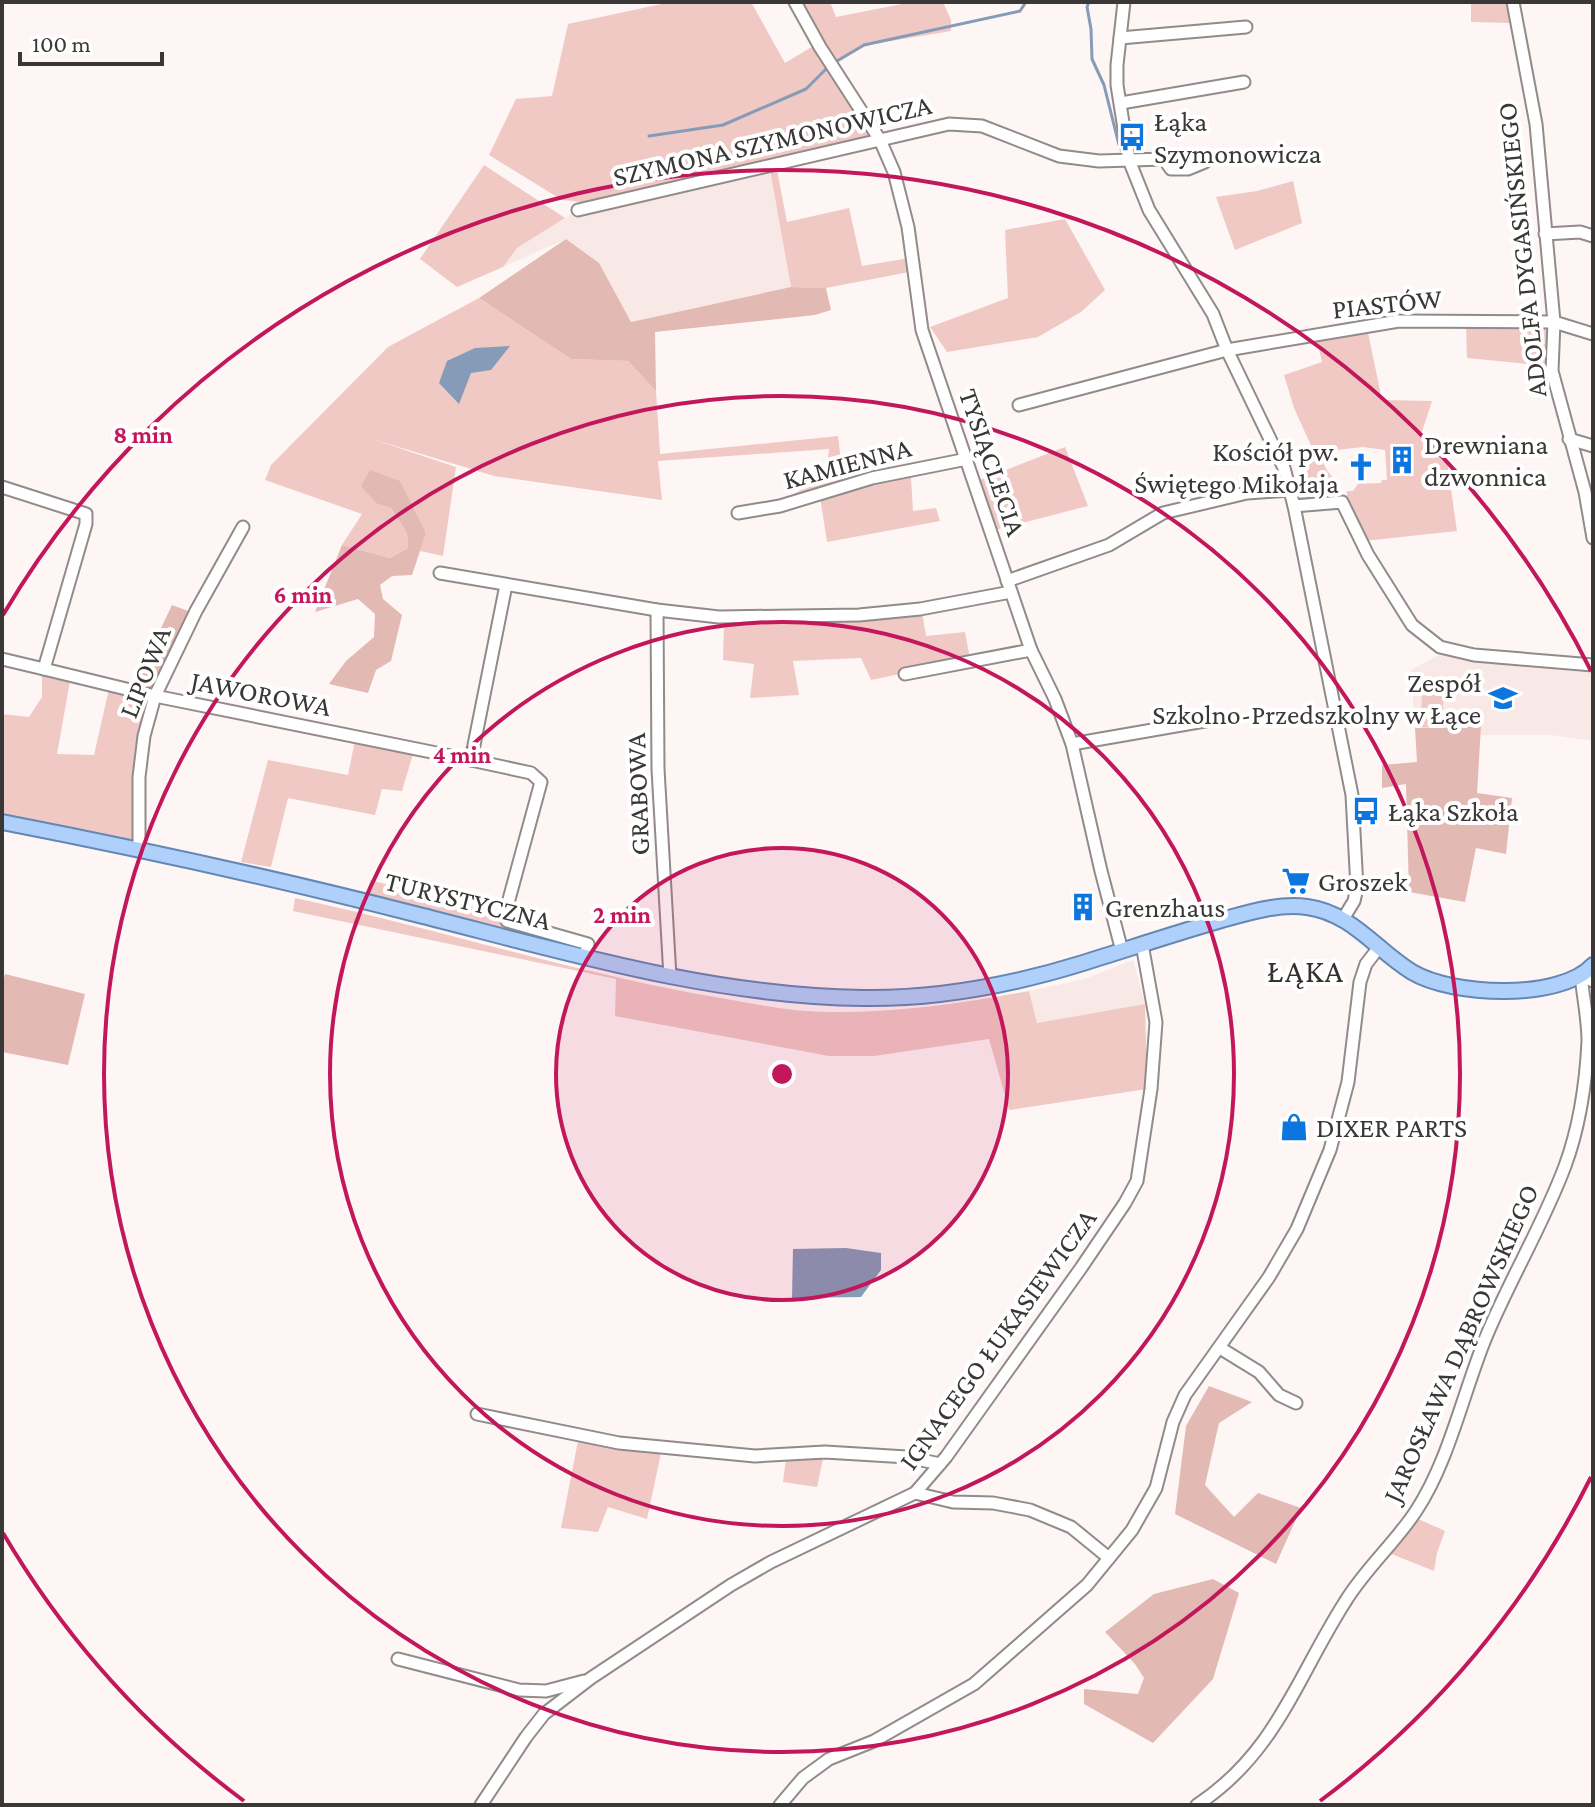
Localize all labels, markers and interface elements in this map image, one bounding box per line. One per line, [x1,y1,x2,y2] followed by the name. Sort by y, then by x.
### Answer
[20,16,162,66] scale bar
[32,30,91,57] text: 100 m
[610,89,934,192] street label: SZYMONA SZYMONOWICZA
[1491,101,1552,399] street label: ADOLFA DYGASIŃSKIEGO
[1154,106,1322,169] place label: Łąka Szymonowicza
[1117,122,1147,152] bus stop icon: Łąka Szymonowicza
[1331,282,1444,325] street label: PIASTÓW
[953,385,1032,540] street label: TYSIĄCLECIA
[113,421,173,448] text: 8 min
[1424,429,1548,492] place label: Drewniana dzwonnica
[780,432,914,495] street label: KAMIENNA
[1134,436,1339,499] place label: Kościół pw. Świętego Mikołaja
[1387,445,1417,475] building icon: Drewniana dzwonnica
[1346,452,1376,482] church icon: Kościół pw. Świętego Mikołaja
[274,581,333,608] text: 6 min
[112,622,177,722] street label: LIPOWA
[185,664,334,722] street label: JAWOROWA
[1152,667,1482,730] place label: Zespół Szkolno-Przedszkolny w Łące
[1488,683,1518,713] school or university icon: Zespół Szkolno-Przedszkolny w Łące
[620,732,655,856] street label: GRABOWA
[433,741,492,768] text: 4 min
[1351,796,1381,826] bus stop icon: Łąka Szkoła
[1388,796,1519,827] place label: Łąka Szkoła
[382,865,554,936] street label: TURYSTYCZNA
[1281,866,1311,896] supermarket icon: Groszek
[1318,866,1408,897] place label: Groszek
[1068,892,1098,922] building icon: Grenzhaus
[1105,892,1225,923] place label: Grenzhaus
[593,901,651,928] text: 2 min
[1267,953,1345,989] district label: ŁĄKA
[768,1060,796,1088] centre of rings
[1279,1112,1309,1142] shop icon: DIXER PARTS
[1316,1112,1467,1143] place label: DIXER PARTS
[1375,1180,1545,1510] street label: JAROSŁAWA DĄBROWSKIEGO
[892,1203,1102,1476] street label: IGNACEGO ŁUKASIEWICZA

